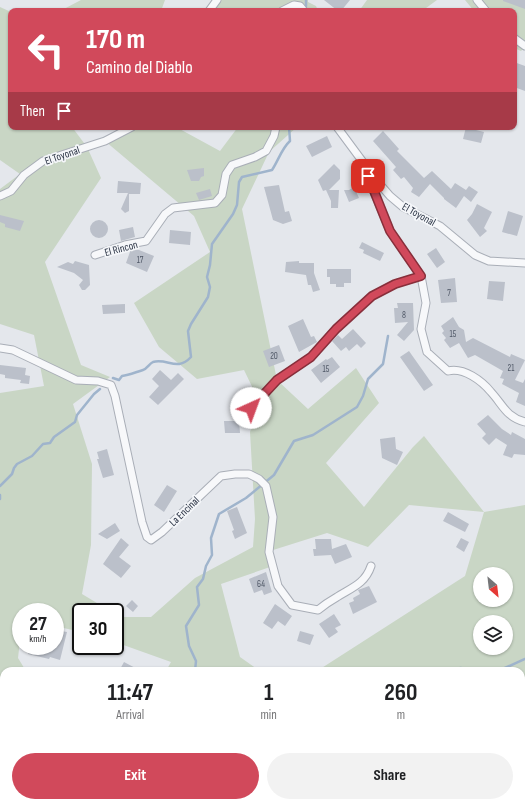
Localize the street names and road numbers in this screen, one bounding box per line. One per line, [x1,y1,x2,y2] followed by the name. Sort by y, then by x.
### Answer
[43,143,81,168] street label: El Toyonal
[400,200,438,229] street label: El Toyonal
[103,238,139,259] street label: El Rincon
[167,494,202,529] street label: La Encinal

